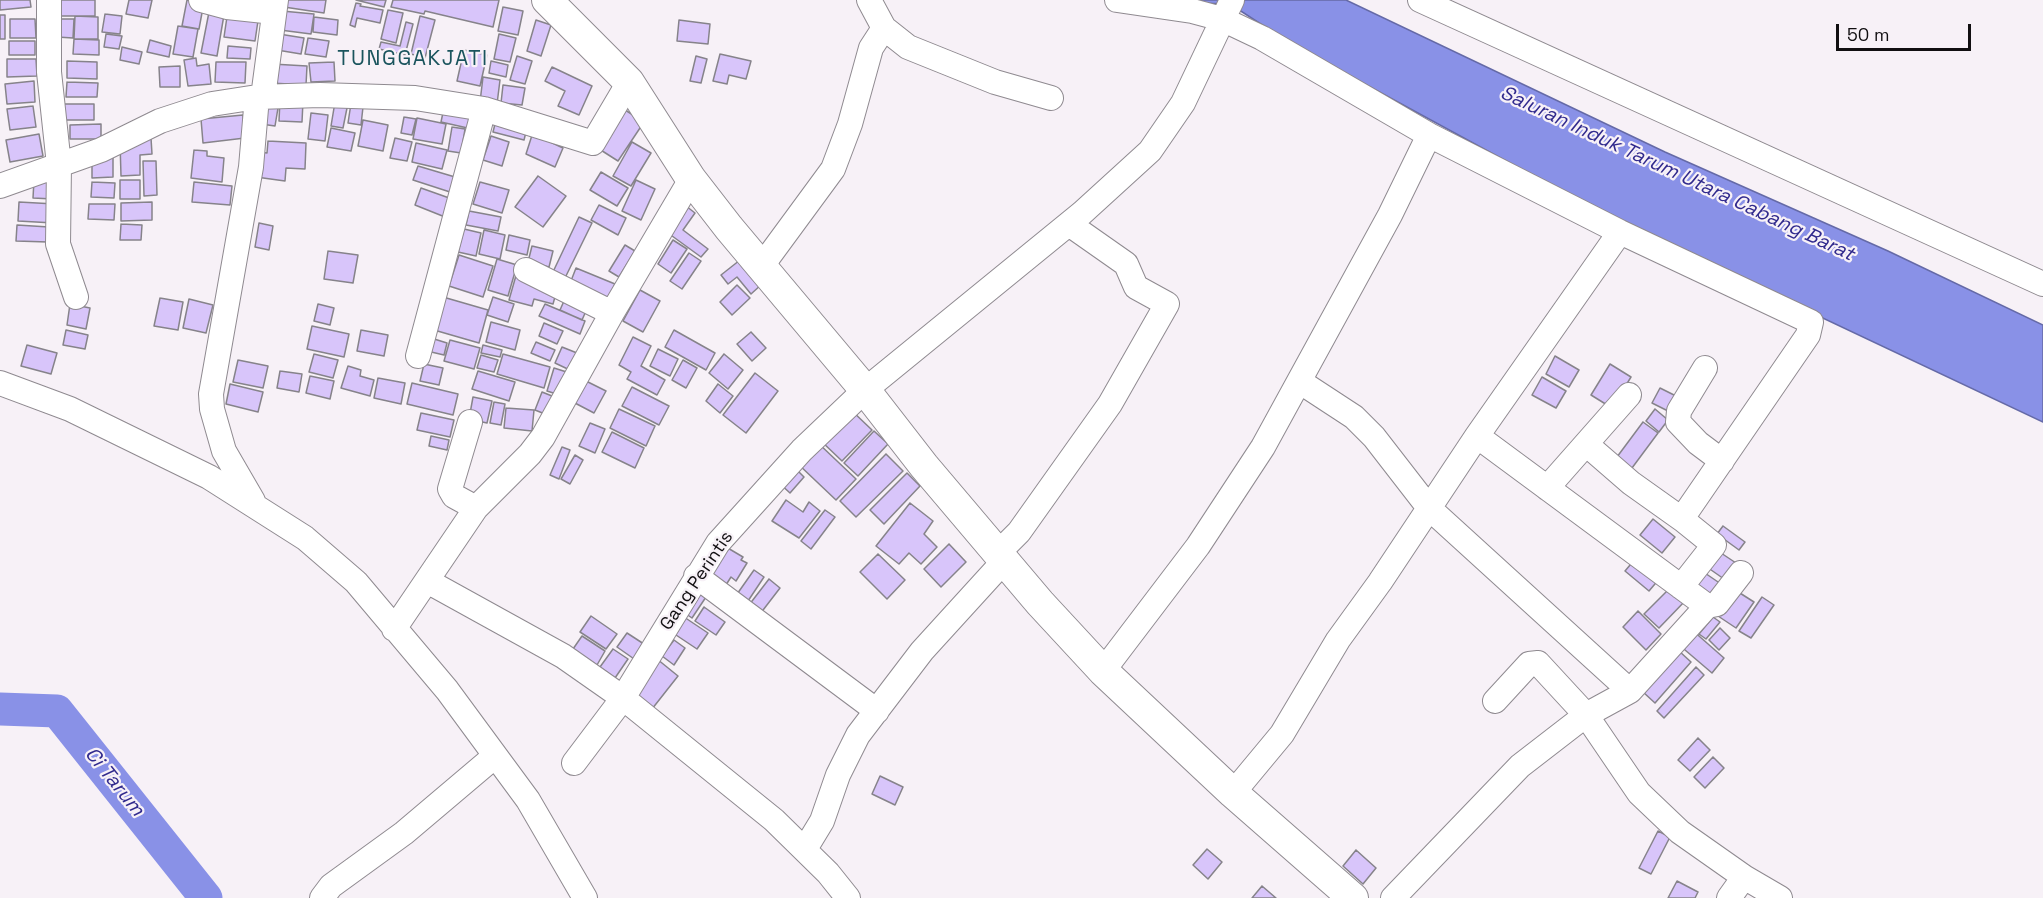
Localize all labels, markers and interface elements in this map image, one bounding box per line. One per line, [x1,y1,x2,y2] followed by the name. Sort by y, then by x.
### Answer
[1839,12,1974,50] scale bar
[1847,23,1889,46] text: 50 m
[337,46,489,72] district label: TUNGGAKJATI
[1496,81,1858,267] water label: Saluran Induk Tarum Utara Cabang Barat
[656,527,738,635] street label: Gang Perintis
[79,743,149,821] water label: Ci Tarum

